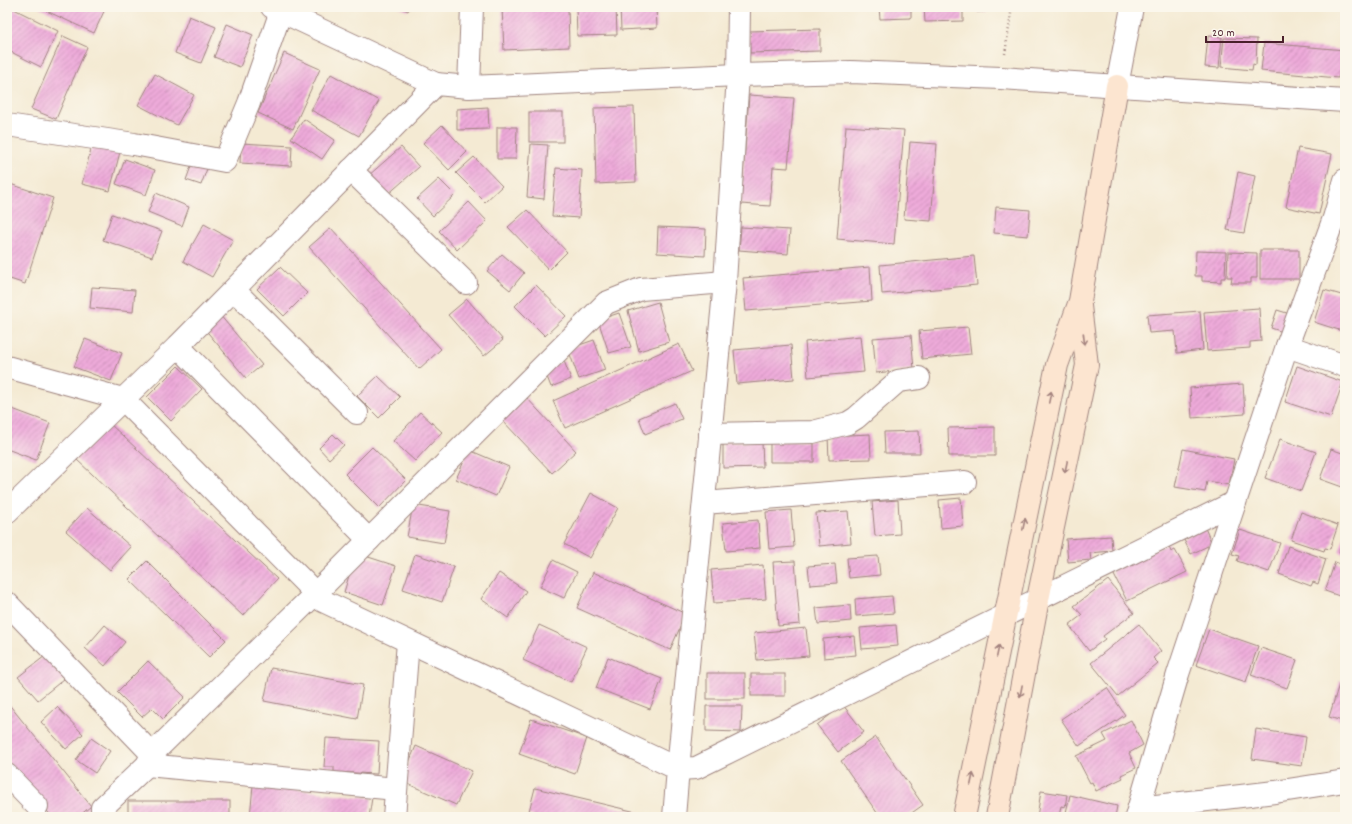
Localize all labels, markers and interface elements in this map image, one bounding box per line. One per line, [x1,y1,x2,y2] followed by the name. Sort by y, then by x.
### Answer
[1206,18,1283,44] scale bar
[1212,25,1235,42] text: 20 m
[1080,332,1088,345] one-way arrow
[1047,391,1055,404] one-way arrow
[1061,460,1069,473] one-way arrow
[1021,518,1029,531] one-way arrow
[994,645,1002,658] one-way arrow
[1016,684,1024,697] one-way arrow
[968,773,976,786] one-way arrow

